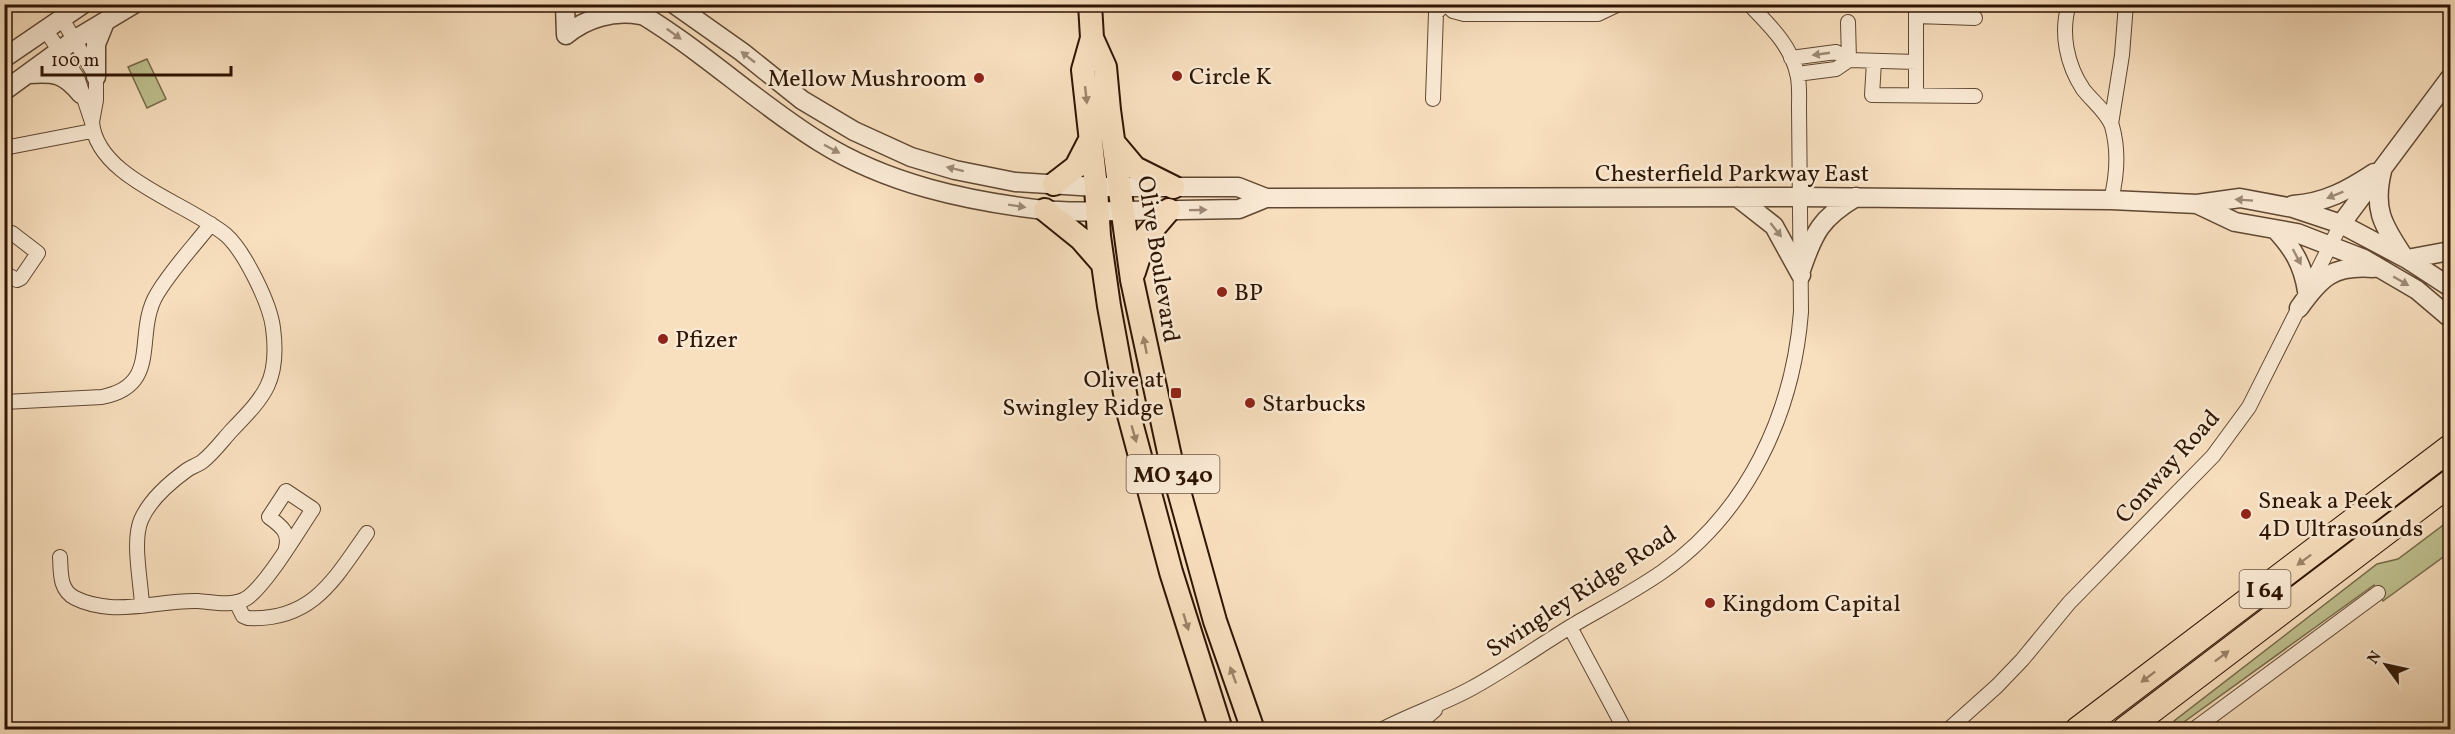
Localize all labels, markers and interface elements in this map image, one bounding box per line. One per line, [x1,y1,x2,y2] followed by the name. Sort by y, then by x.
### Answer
[667,28,682,40] one-way arrow
[42,39,231,77] scale bar
[51,49,100,74] text: 100 m
[1812,49,1831,58] one-way arrow
[741,52,756,64] one-way arrow
[1189,61,1272,95] place label: Circle K
[767,63,967,97] place label: Mellow Mushroom
[1170,69,1184,83] marker: Circle K
[972,71,986,85] marker: Mellow Mushroom
[1081,85,1091,104] one-way arrow
[823,143,841,153] one-way arrow
[1595,158,1869,192] street label: Chesterfield Parkway East
[946,164,964,174] one-way arrow
[1127,174,1187,345] street label: Olive Boulevard
[2326,190,2344,200] one-way arrow
[2234,195,2253,205] one-way arrow
[1008,201,1027,210] one-way arrow
[1189,205,1208,215] one-way arrow
[1769,222,1782,238] one-way arrow
[2292,249,2301,266] one-way arrow
[2393,276,2410,286] one-way arrow
[1234,277,1263,311] place label: BP
[1215,285,1229,299] marker: BP
[675,324,737,358] place label: Pfizer
[656,332,670,346] marker: Pfizer
[1140,335,1149,354] one-way arrow
[1002,364,1164,426] place label: Olive at Swingley Ridge
[1169,386,1183,400] marker: Olive at Swingley Ridge
[1262,388,1366,422] place label: Starbucks
[1243,396,1257,410] marker: Starbucks
[2108,403,2229,532] street label: Conway Road
[1130,426,1139,444] one-way arrow
[1126,455,1220,493] road number: MO 340
[2258,485,2423,547] place label: Sneak a Peek 4D Ultrasounds
[2239,507,2253,521] marker: Sneak a Peek 4D Ultrasounds
[1480,518,1684,667] street label: Swingley Ridge Road
[2296,553,2311,565] one-way arrow
[2240,570,2290,608] road number: I 64
[1722,588,1901,622] place label: Kingdom Capital
[1703,596,1717,610] marker: Kingdom Capital
[1182,613,1191,631] one-way arrow
[2356,635,2416,695] north arrow
[2363,647,2388,669] text: N
[2215,651,2230,663] one-way arrow
[1227,666,1237,684] one-way arrow
[2141,671,2157,683] one-way arrow

